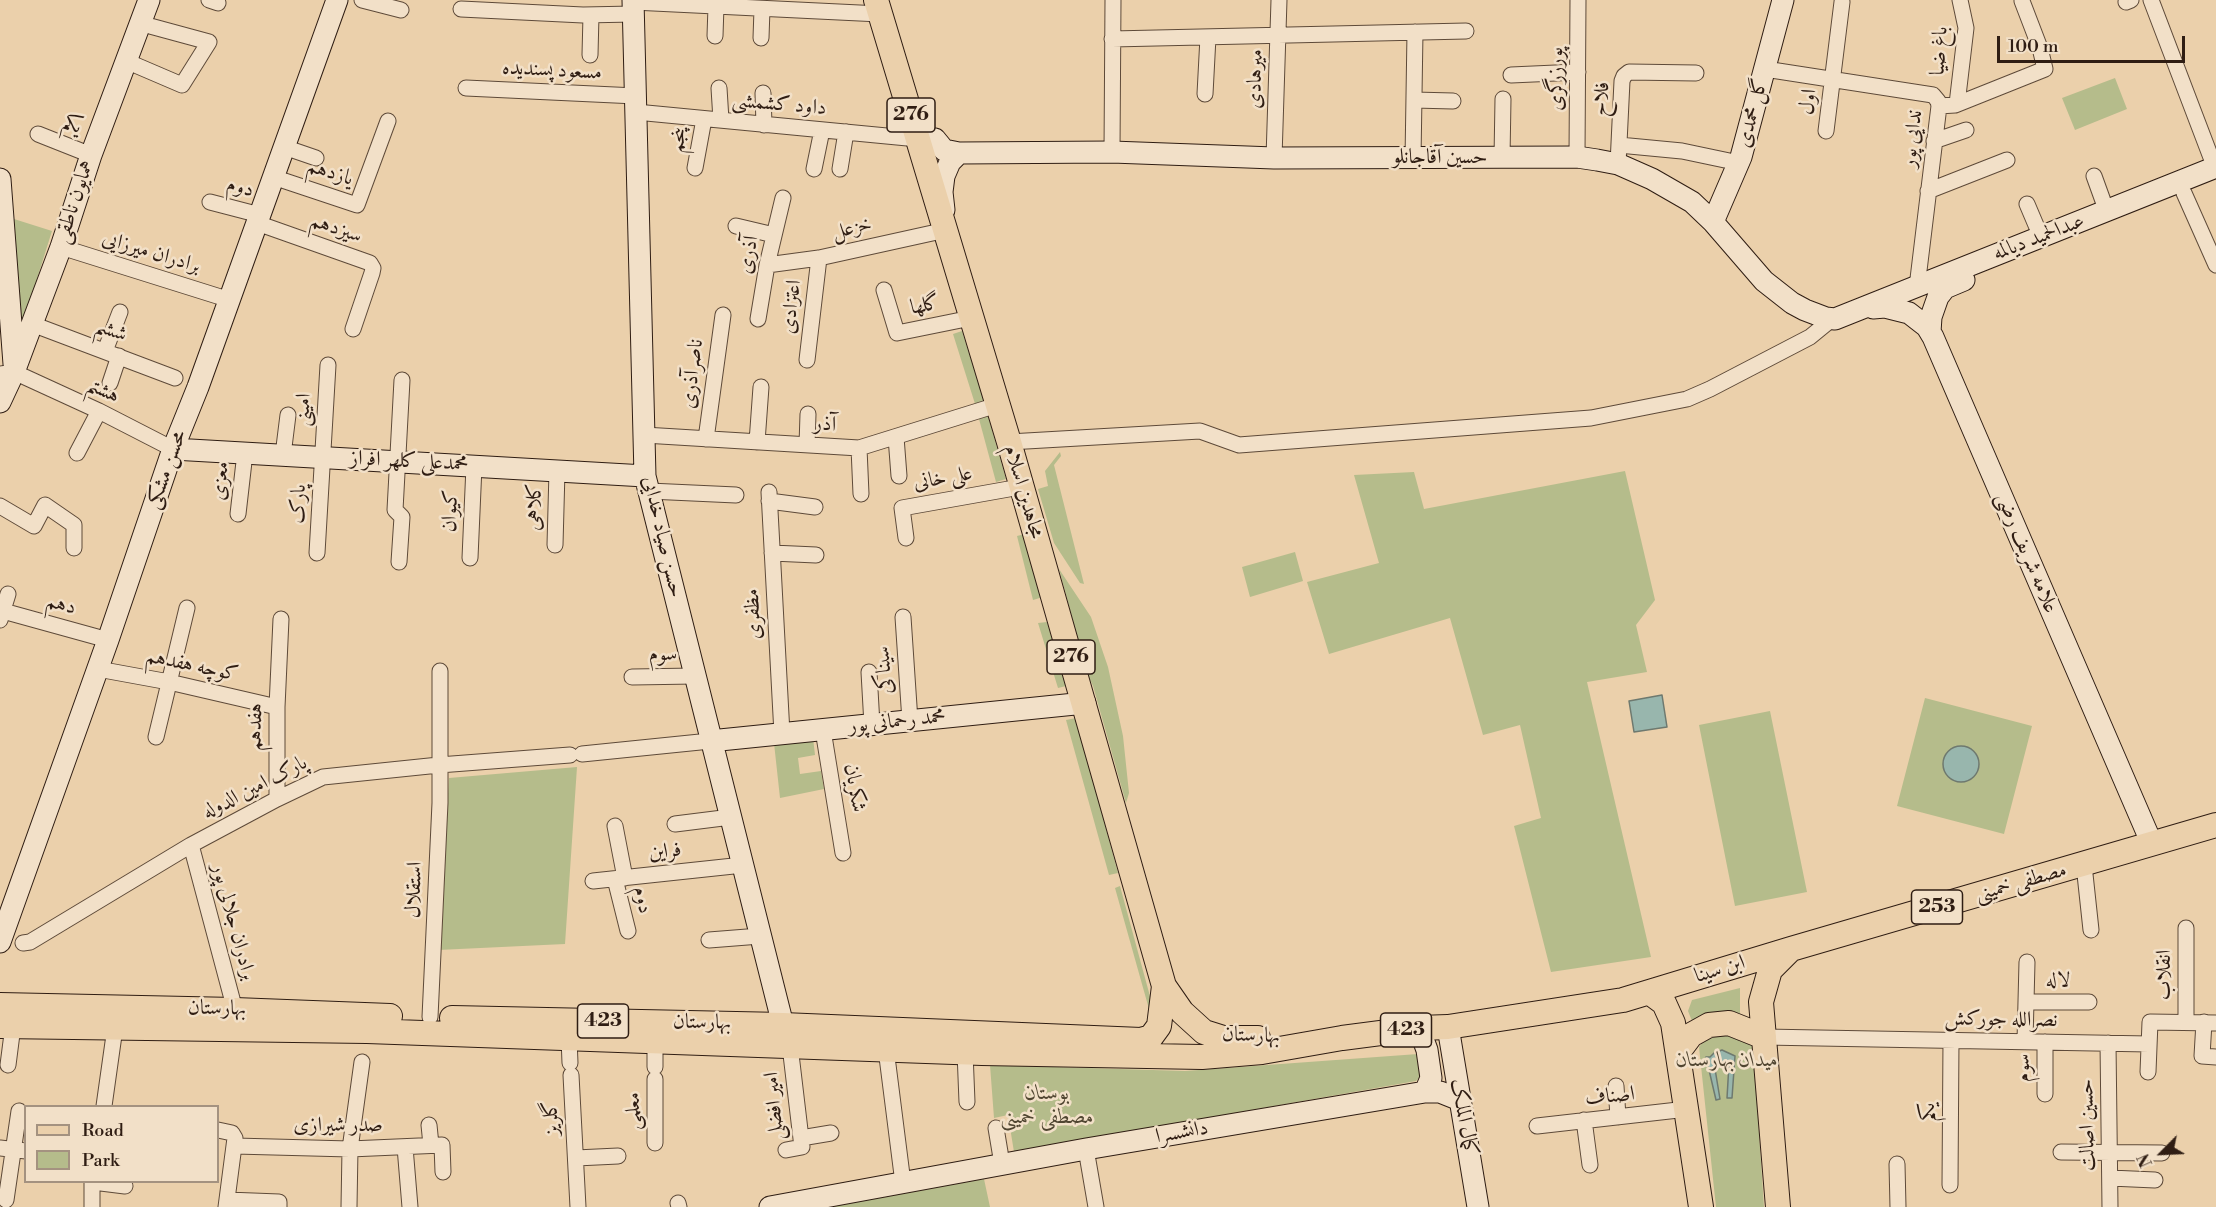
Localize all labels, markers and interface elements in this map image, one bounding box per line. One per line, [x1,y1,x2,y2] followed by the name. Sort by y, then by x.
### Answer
[2000,24,2188,62] scale bar
[1926,26,1954,76] street label: باغ ضیا
[2008,35,2059,58] text: 100 m
[1544,47,1570,111] street label: پورزرگری
[1242,49,1270,109] street label: میرهادی
[501,56,603,86] street label: مسعود پسندیده
[1732,76,1774,150] street label: گل محمدی
[1588,80,1616,118] street label: فلاح
[731,88,827,122] street label: داود کشمشی
[1795,88,1823,116] street label: اول
[887,98,935,132] road number: 276
[1897,109,1929,169] street label: ندایی پور
[59,110,85,140] street label: یکم
[664,125,694,155] street label: پنجم
[1392,145,1488,171] street label: حسین آقاجانلو
[304,154,356,192] street label: یازدهم
[50,157,100,247] street label: همایون ناطقی
[224,172,256,204] street label: دوم
[307,208,365,250] street label: سیزدهم
[1990,209,2088,267] street label: عبدالحمید دیالمه
[830,212,874,246] street label: خزعل
[99,226,203,280] street label: برادران میرزایی
[733,234,765,276] street label: آذری
[776,279,808,335] street label: اعتزادی
[908,291,942,321] street label: گلها
[92,314,130,348] street label: ششم
[676,338,710,410] street label: ناصرآذری
[83,372,123,410] street label: هشتم
[291,393,317,427] street label: امینی
[813,412,837,438] street label: آذر
[141,427,193,513] street label: محسن مشکی
[998,442,1048,542] street label: مجاهدین اسلام
[349,446,469,478] street label: محمدعلی کلهر افراز
[206,460,236,502] street label: معزی
[912,461,974,497] street label: علی خانی
[636,474,688,600] street label: حسن صیاد خدایی
[522,483,548,531] street label: کلاهی
[285,484,313,524] street label: پارک
[437,489,465,533] street label: کیوان
[1989,489,2063,617] street label: علامه شریف رضی
[740,588,768,640] street label: مظفری
[43,589,79,621] street label: دهم
[1047,640,1095,674] road number: 276
[648,642,678,668] street label: سوم
[143,644,241,688] street label: کوچه هفدهم
[871,645,899,695] street label: سیناکی
[243,703,269,751] street label: هفدهم
[847,704,947,740] street label: محمد رحمانی پور
[198,751,312,825] street label: پارک امین الدوله
[837,762,871,814] street label: شکریان
[647,838,683,866] street label: فراین
[1972,858,2070,908] street label: مصطفی خمینی
[205,861,261,983] street label: برادران جلالی پور
[401,861,429,919] street label: استقلال
[627,884,657,916] street label: دوم
[1912,890,1962,924] road number: 253
[1692,950,1748,990] street label: ابن سینا
[2152,950,2178,1000] street label: انقلاب
[2046,968,2070,994] street label: لاله
[188,996,246,1022] street label: بهارستان
[578,1004,628,1038] road number: 423
[1944,1006,2058,1034] street label: نصرالله جورکش
[673,1010,731,1036] street label: بهارستان
[1380,1013,1432,1047] road number: 423
[1221,1022,1281,1050] street label: بهارستان
[1676,1048,1778,1074] park label: میدان بهارستان
[2011,1054,2037,1082] street label: سوم
[759,1071,791,1141] street label: امیر افضلی
[1444,1077,1482,1157] street label: کمال الملک
[2075,1079,2101,1171] street label: حسین اصالت
[1000,1081,1094,1131] park label: بوستان مصطفی خمینی
[1584,1082,1636,1112] street label: اصناف
[621,1092,647,1130] street label: معلمی
[538,1100,566,1136] street label: گلریز
[1916,1103,1942,1121] street label: یکم
[24,1105,219,1183] legend
[293,1113,383,1139] street label: صدر شیرازی
[1154,1116,1210,1150] street label: دانشسرا
[82,1119,124,1142] text: Road
[2132,1123,2192,1183] north arrow
[82,1149,119,1172] text: Park
[2134,1150,2157,1170] text: N

